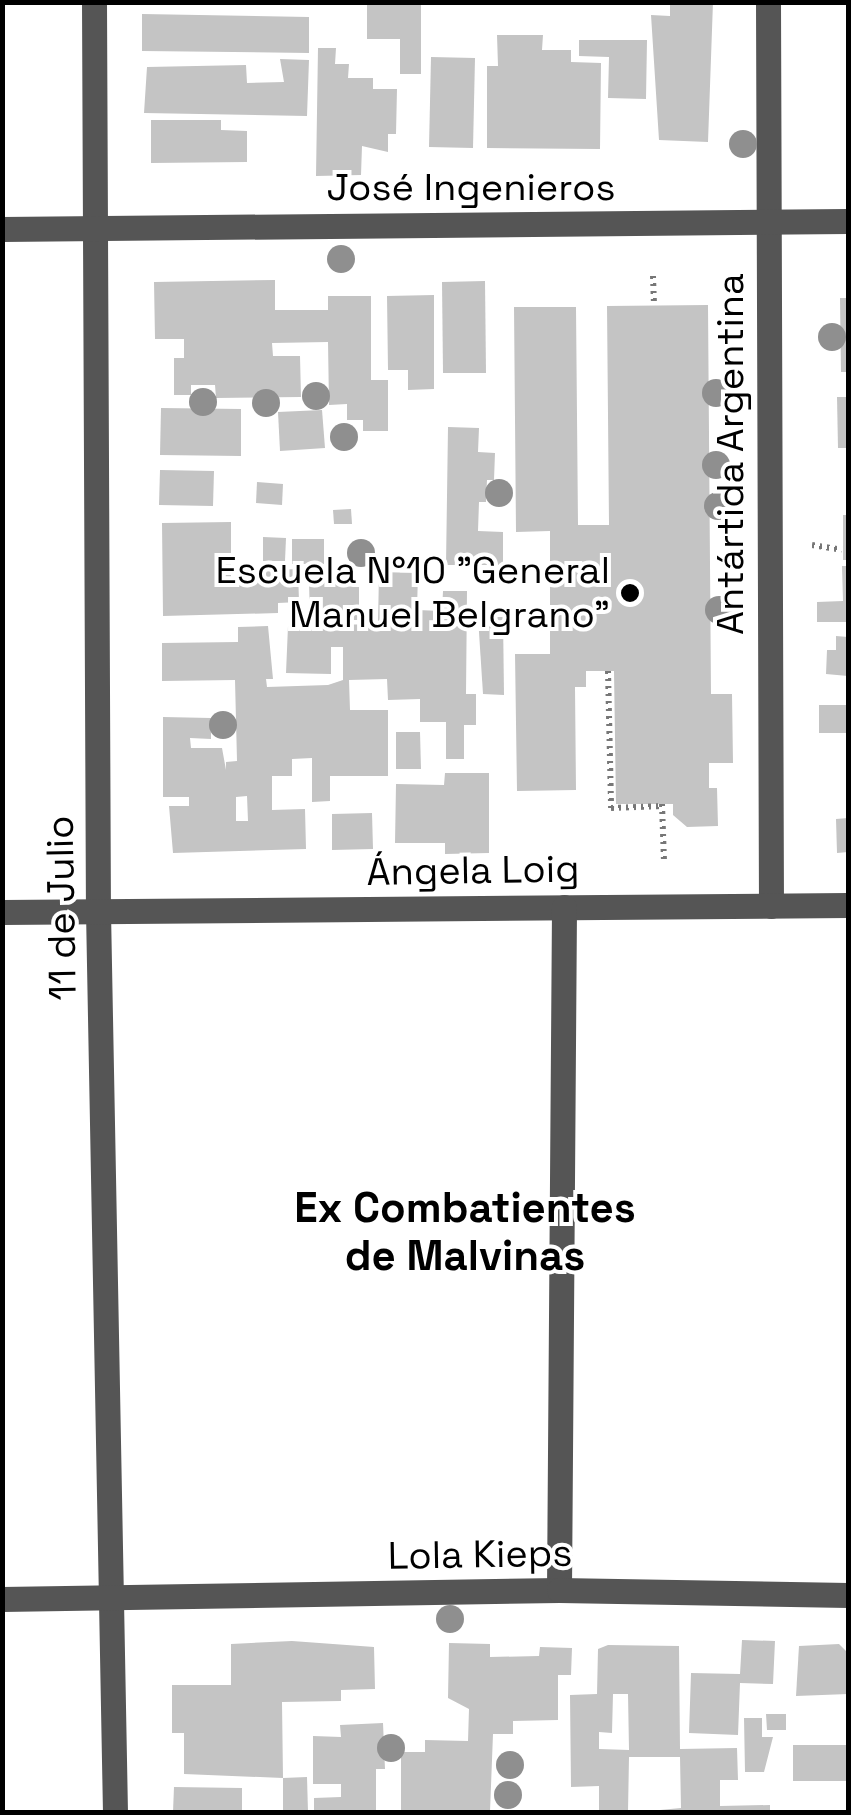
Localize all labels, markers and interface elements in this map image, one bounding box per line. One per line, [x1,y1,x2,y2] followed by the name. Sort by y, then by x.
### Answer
[326,165,616,211] street label: José Ingenieros
[708,273,754,635] street label: Antártida Argentina
[215,548,610,638] place label: Escuela N°10 "General Manuel Belgrano"
[619,582,641,604] marker: Escuela N°10 "General Manuel Belgrano"
[38,815,86,1001] street label: 11 de Julio
[366,846,580,896] street label: Ángela Loig
[294,1183,636,1282] district label: Ex Combatientes de Malvinas
[387,1531,573,1579] street label: Lola Kieps

